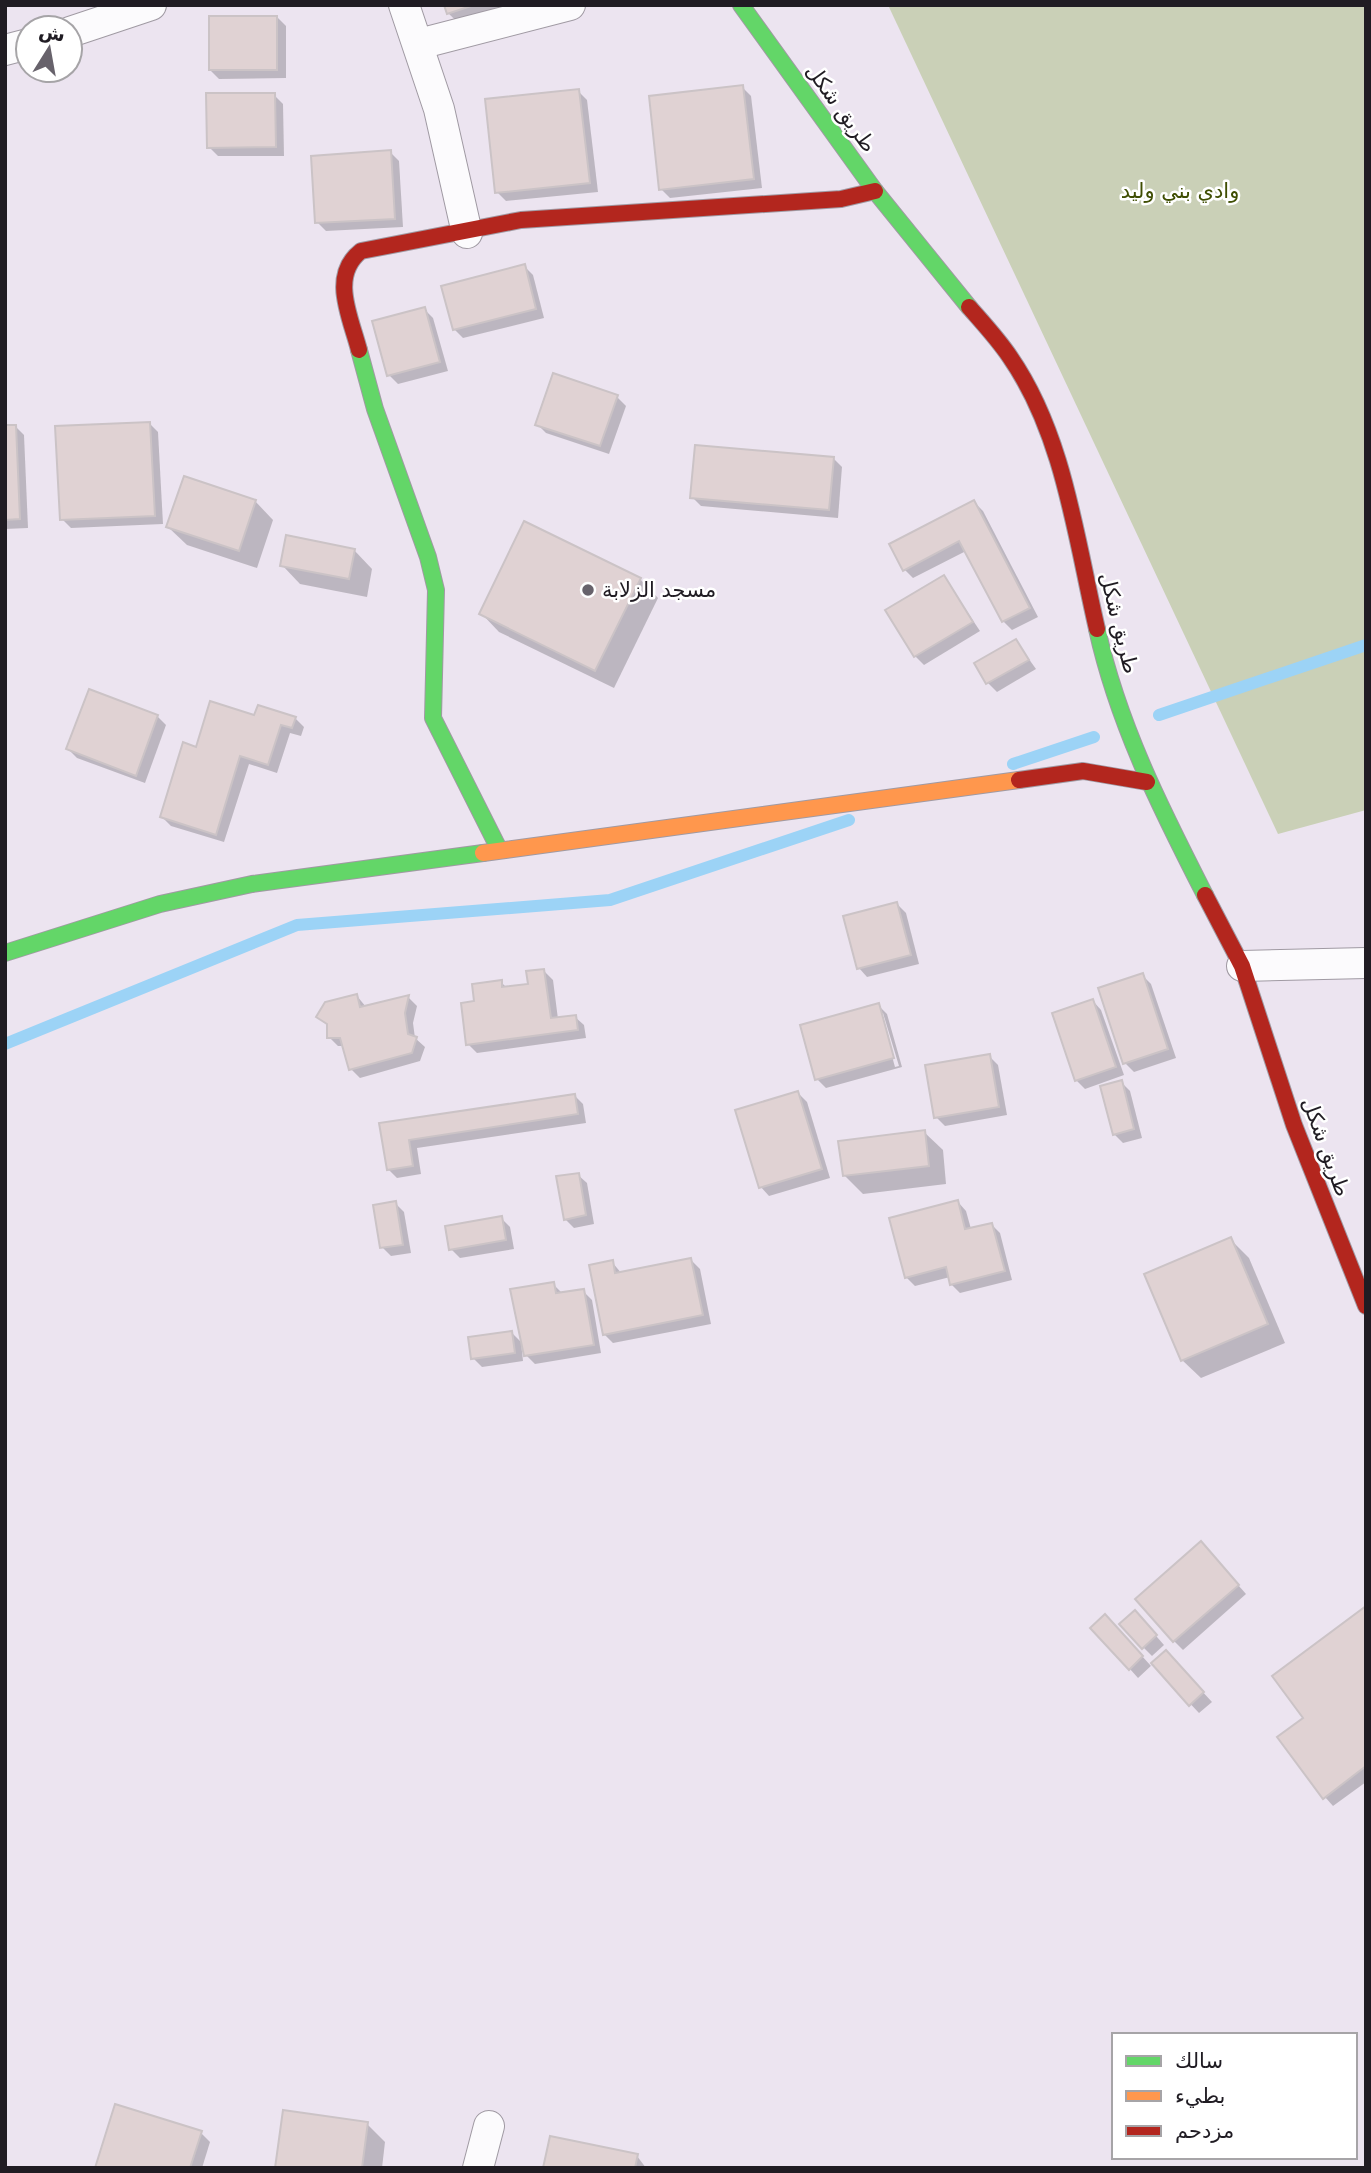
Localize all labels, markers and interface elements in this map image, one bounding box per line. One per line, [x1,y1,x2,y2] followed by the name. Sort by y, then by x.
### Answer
[14,14,84,84] north arrow
[37,19,67,47] text: ش
[801,59,881,157] street label: طريق شكل
[1121,179,1239,203] park label: وادي بني وليد
[1095,570,1143,676] street label: طريق شكل
[602,578,716,602] place label: مسجد الزلابة
[580,582,596,598] marker: مسجد الزلابة
[1297,1094,1355,1200] street label: طريق شكل
[1112,2033,1357,2159] legend
[1175,2049,1223,2073] text: سالك
[1175,2084,1225,2108] text: بطيء
[1175,2119,1234,2144] text: مزدحم

